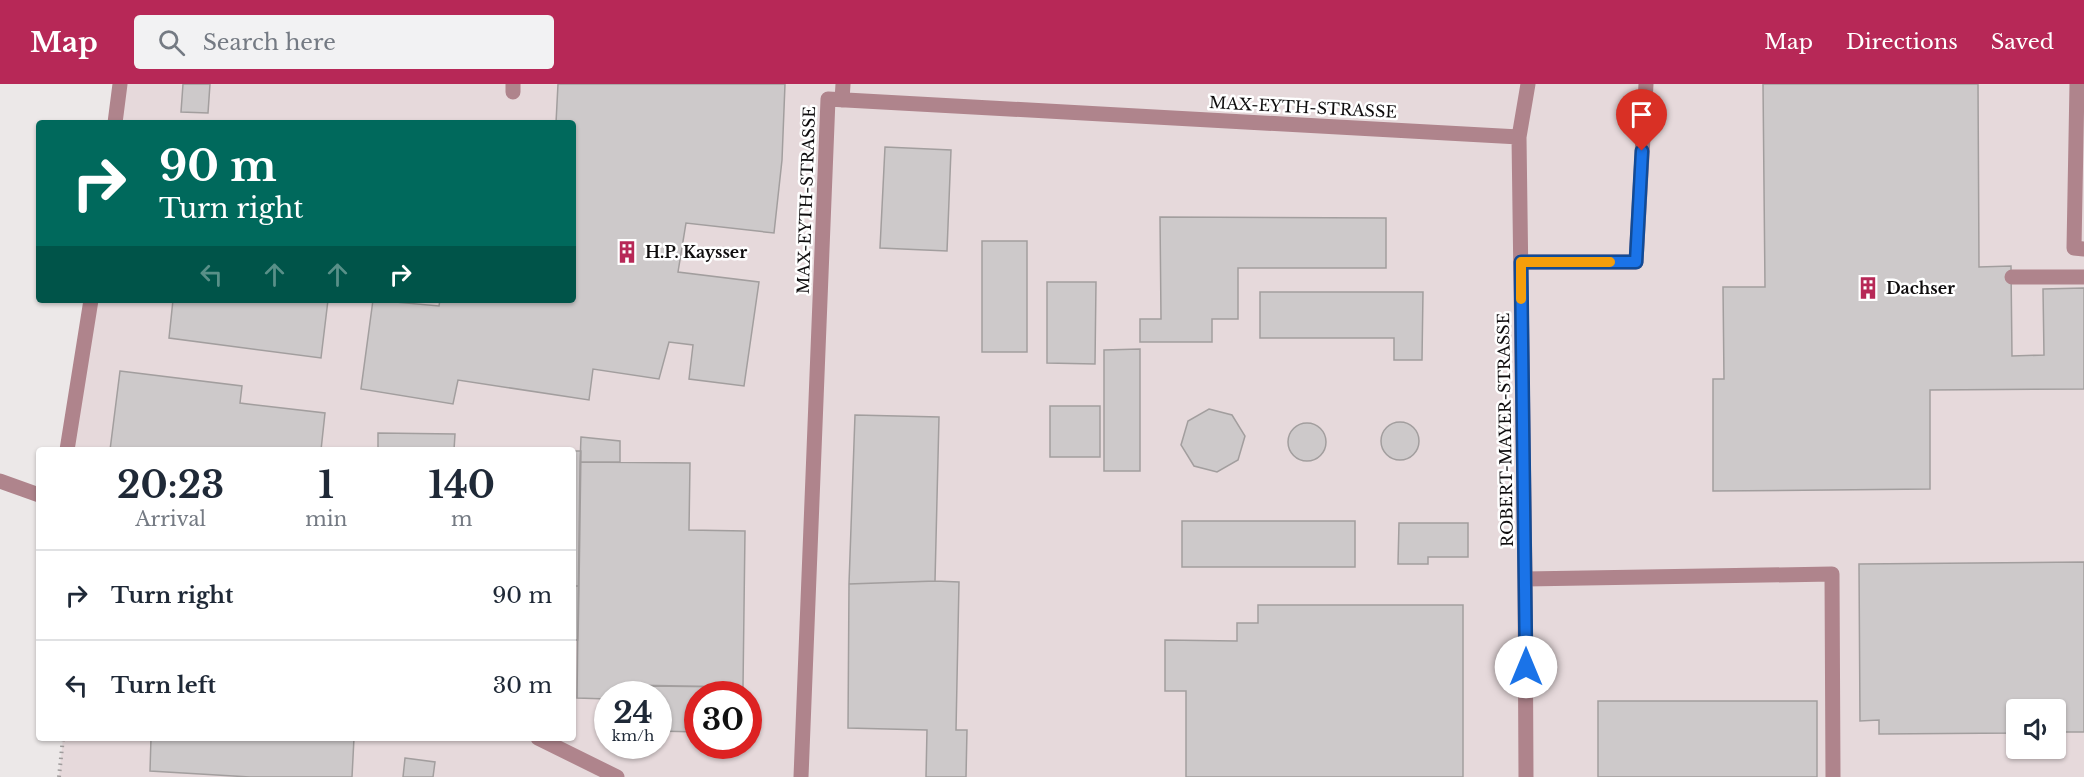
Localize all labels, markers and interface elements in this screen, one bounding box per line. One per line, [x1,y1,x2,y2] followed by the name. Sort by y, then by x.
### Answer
[134,15,554,69] search box
[30,25,98,60] text: Map
[155,26,188,59] icon: search
[203,29,336,56] text: Search here
[1764,29,1813,55] text: Map
[1846,29,1958,55] text: Directions
[1991,29,2054,55] text: Saved
[1616,89,1667,151] pin
[1209,92,1397,122] street label: MAX-EYTH-STRASSE
[1625,98,1658,131] icon: arrive
[793,106,819,294] street label: MAX-EYTH-STRASSE
[159,140,277,192] text: 90 m
[60,144,138,222] icon: right
[159,192,303,225] text: Turn right
[614,239,640,265] building icon: H.P. Kaysser
[645,242,747,262] place label: H.P. Kaysser
[195,258,228,291] icon: left
[258,258,291,291] icon: ahead
[321,258,354,291] icon: ahead
[384,258,417,291] icon: right
[1855,275,1881,301] building icon: Dachser
[1886,278,1955,298] place label: Dachser
[1493,313,1517,547] street label: ROBERT-MAYER-STRASSE
[117,463,224,508] text: 20:23
[318,463,334,508] text: 1
[428,463,495,508] text: 140
[135,507,206,531] text: Arrival
[305,507,347,531] text: min
[451,507,472,531] text: m
[60,579,93,612] icon: right
[111,582,233,609] text: Turn right
[492,582,552,609] text: 90 m
[1494,635,1558,699] position arrow
[60,669,93,702] icon: left
[111,672,216,699] text: Turn left
[493,672,552,699] text: 30 m
[684,681,762,759] speed limit sign: 30
[613,694,653,731] text: 24
[2006,699,2066,759] map controls
[2006,699,2066,759] button: sound
[612,726,654,745] text: km/h

